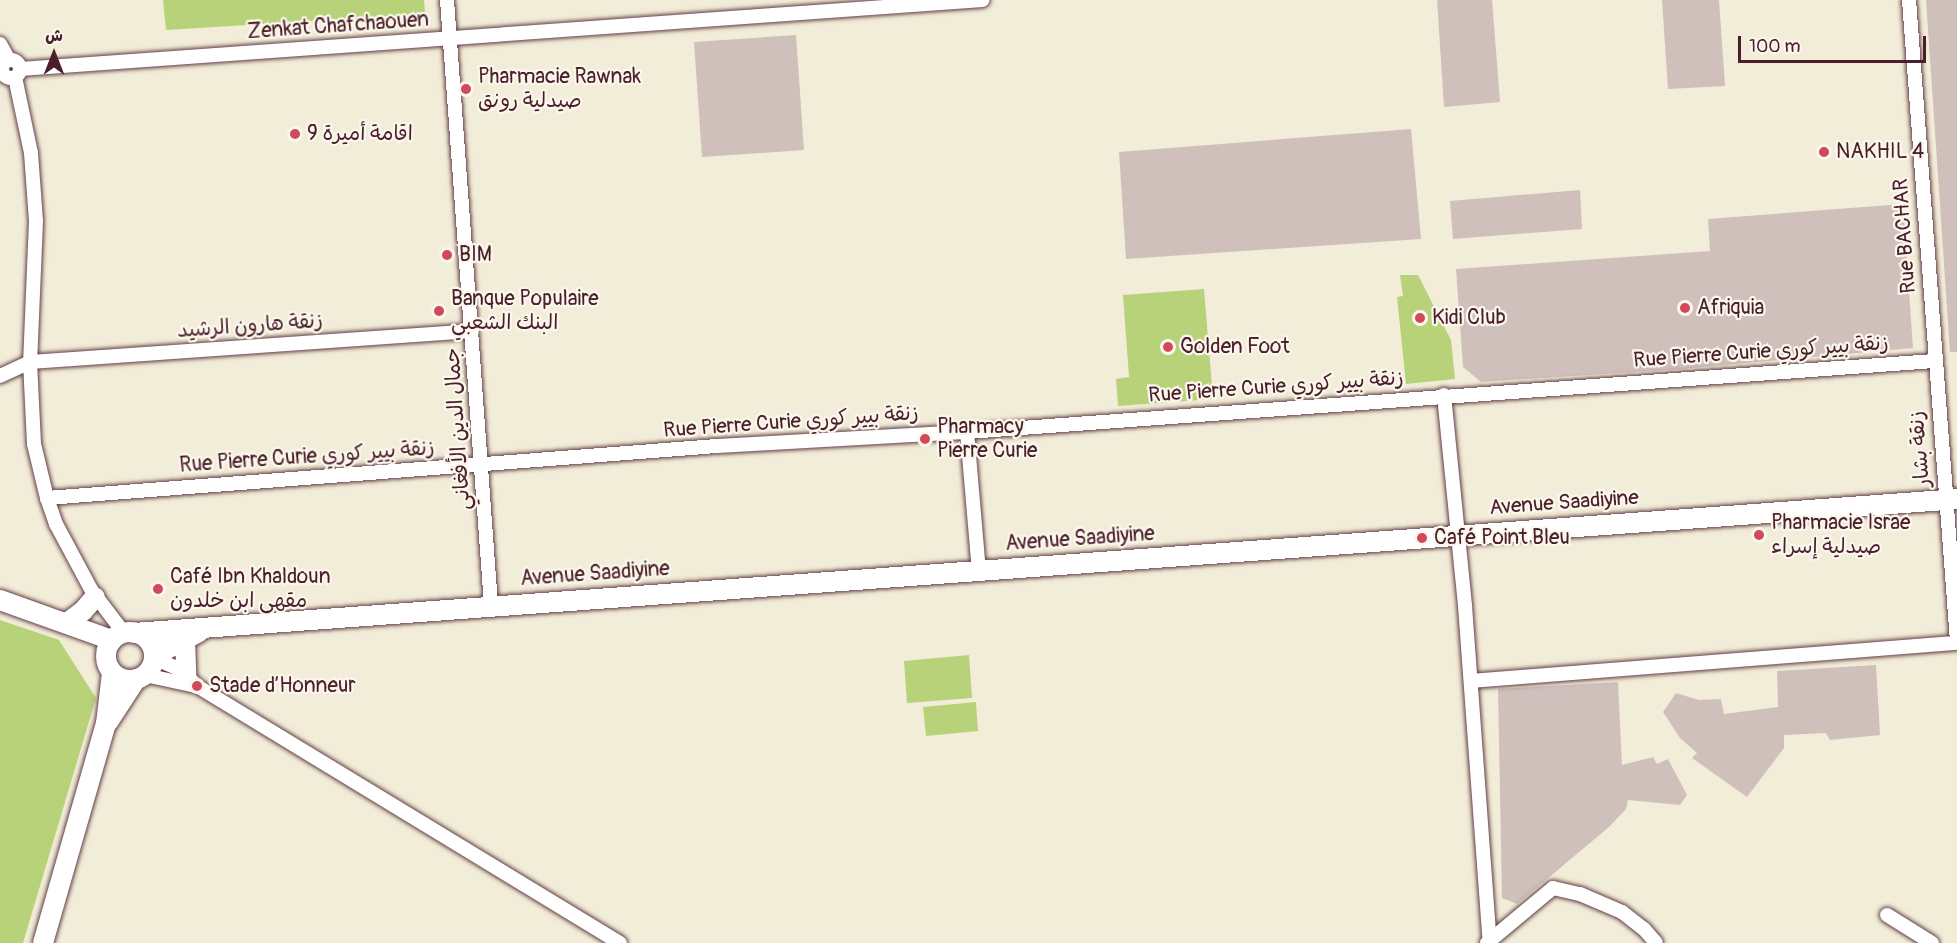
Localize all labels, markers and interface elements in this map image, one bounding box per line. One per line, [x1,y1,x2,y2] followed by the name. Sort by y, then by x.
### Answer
[246,7,430,45] street label: Zenkat Chafchaouen
[24,24,84,84] north arrow
[1741,24,1928,62] scale bar
[45,26,63,46] text: ش
[1749,35,1801,58] text: 100 m
[478,64,641,114] place label: Pharmacie Rawnak صيدلية رونق
[459,82,473,96] marker: Pharmacie Rawnak صيدلية رونق
[307,121,413,147] place label: اقامة أميرة 9
[288,127,302,141] marker: اقامة أميرة 9
[1836,139,1924,165] place label: NAKHIL 4
[1817,145,1831,159] marker: NAKHIL 4
[1888,178,1922,294] street label: Rue BACHAR
[459,242,492,268] place label: BIM
[440,248,454,262] marker: BIM
[451,286,599,336] place label: Banque Populaire البنك الشعبي
[1697,295,1764,321] place label: Afriquia
[1678,301,1692,315] marker: Afriquia
[432,304,446,318] marker: Banque Populaire البنك الشعبي
[1432,305,1506,331] place label: Kidi Club
[176,308,324,344] street label: زنقة هارون الرشيد
[1413,311,1427,325] marker: Kidi Club
[1633,331,1889,373] street label: Rue Pierre Curie زنقة بيير كوري
[1180,334,1290,360] place label: Golden Foot
[1161,340,1175,354] marker: Golden Foot
[440,347,476,511] street label: جمال الدين الأفغاني
[1148,366,1404,408] street label: Rue Pierre Curie زنقة بيير كوري
[663,401,919,443] street label: Rue Pierre Curie زنقة بيير كوري
[1904,410,1936,488] street label: زنقة بشار
[937,414,1037,464] place label: Pharmacy Pierre Curie
[918,432,932,446] marker: Pharmacy Pierre Curie
[179,436,435,478] street label: Rue Pierre Curie زنقة بيير كوري
[1488,485,1640,521] street label: Avenue Saadiyine
[1771,510,1910,560] place label: Pharmacie Israe صيدلية إسراء
[1004,521,1156,557] street label: Avenue Saadiyine
[1434,525,1570,551] place label: Café Point Bleu
[1752,528,1766,542] marker: Pharmacie Israe صيدلية إسراء
[1415,531,1429,545] marker: Café Point Bleu
[519,556,671,592] street label: Avenue Saadiyine
[170,564,331,614] place label: Café Ibn Khaldoun مقهى ابن خلدون
[151,582,165,596] marker: Café Ibn Khaldoun مقهى ابن خلدون
[209,673,356,699] place label: Stade d’Honneur
[190,679,204,693] marker: Stade d’Honneur

